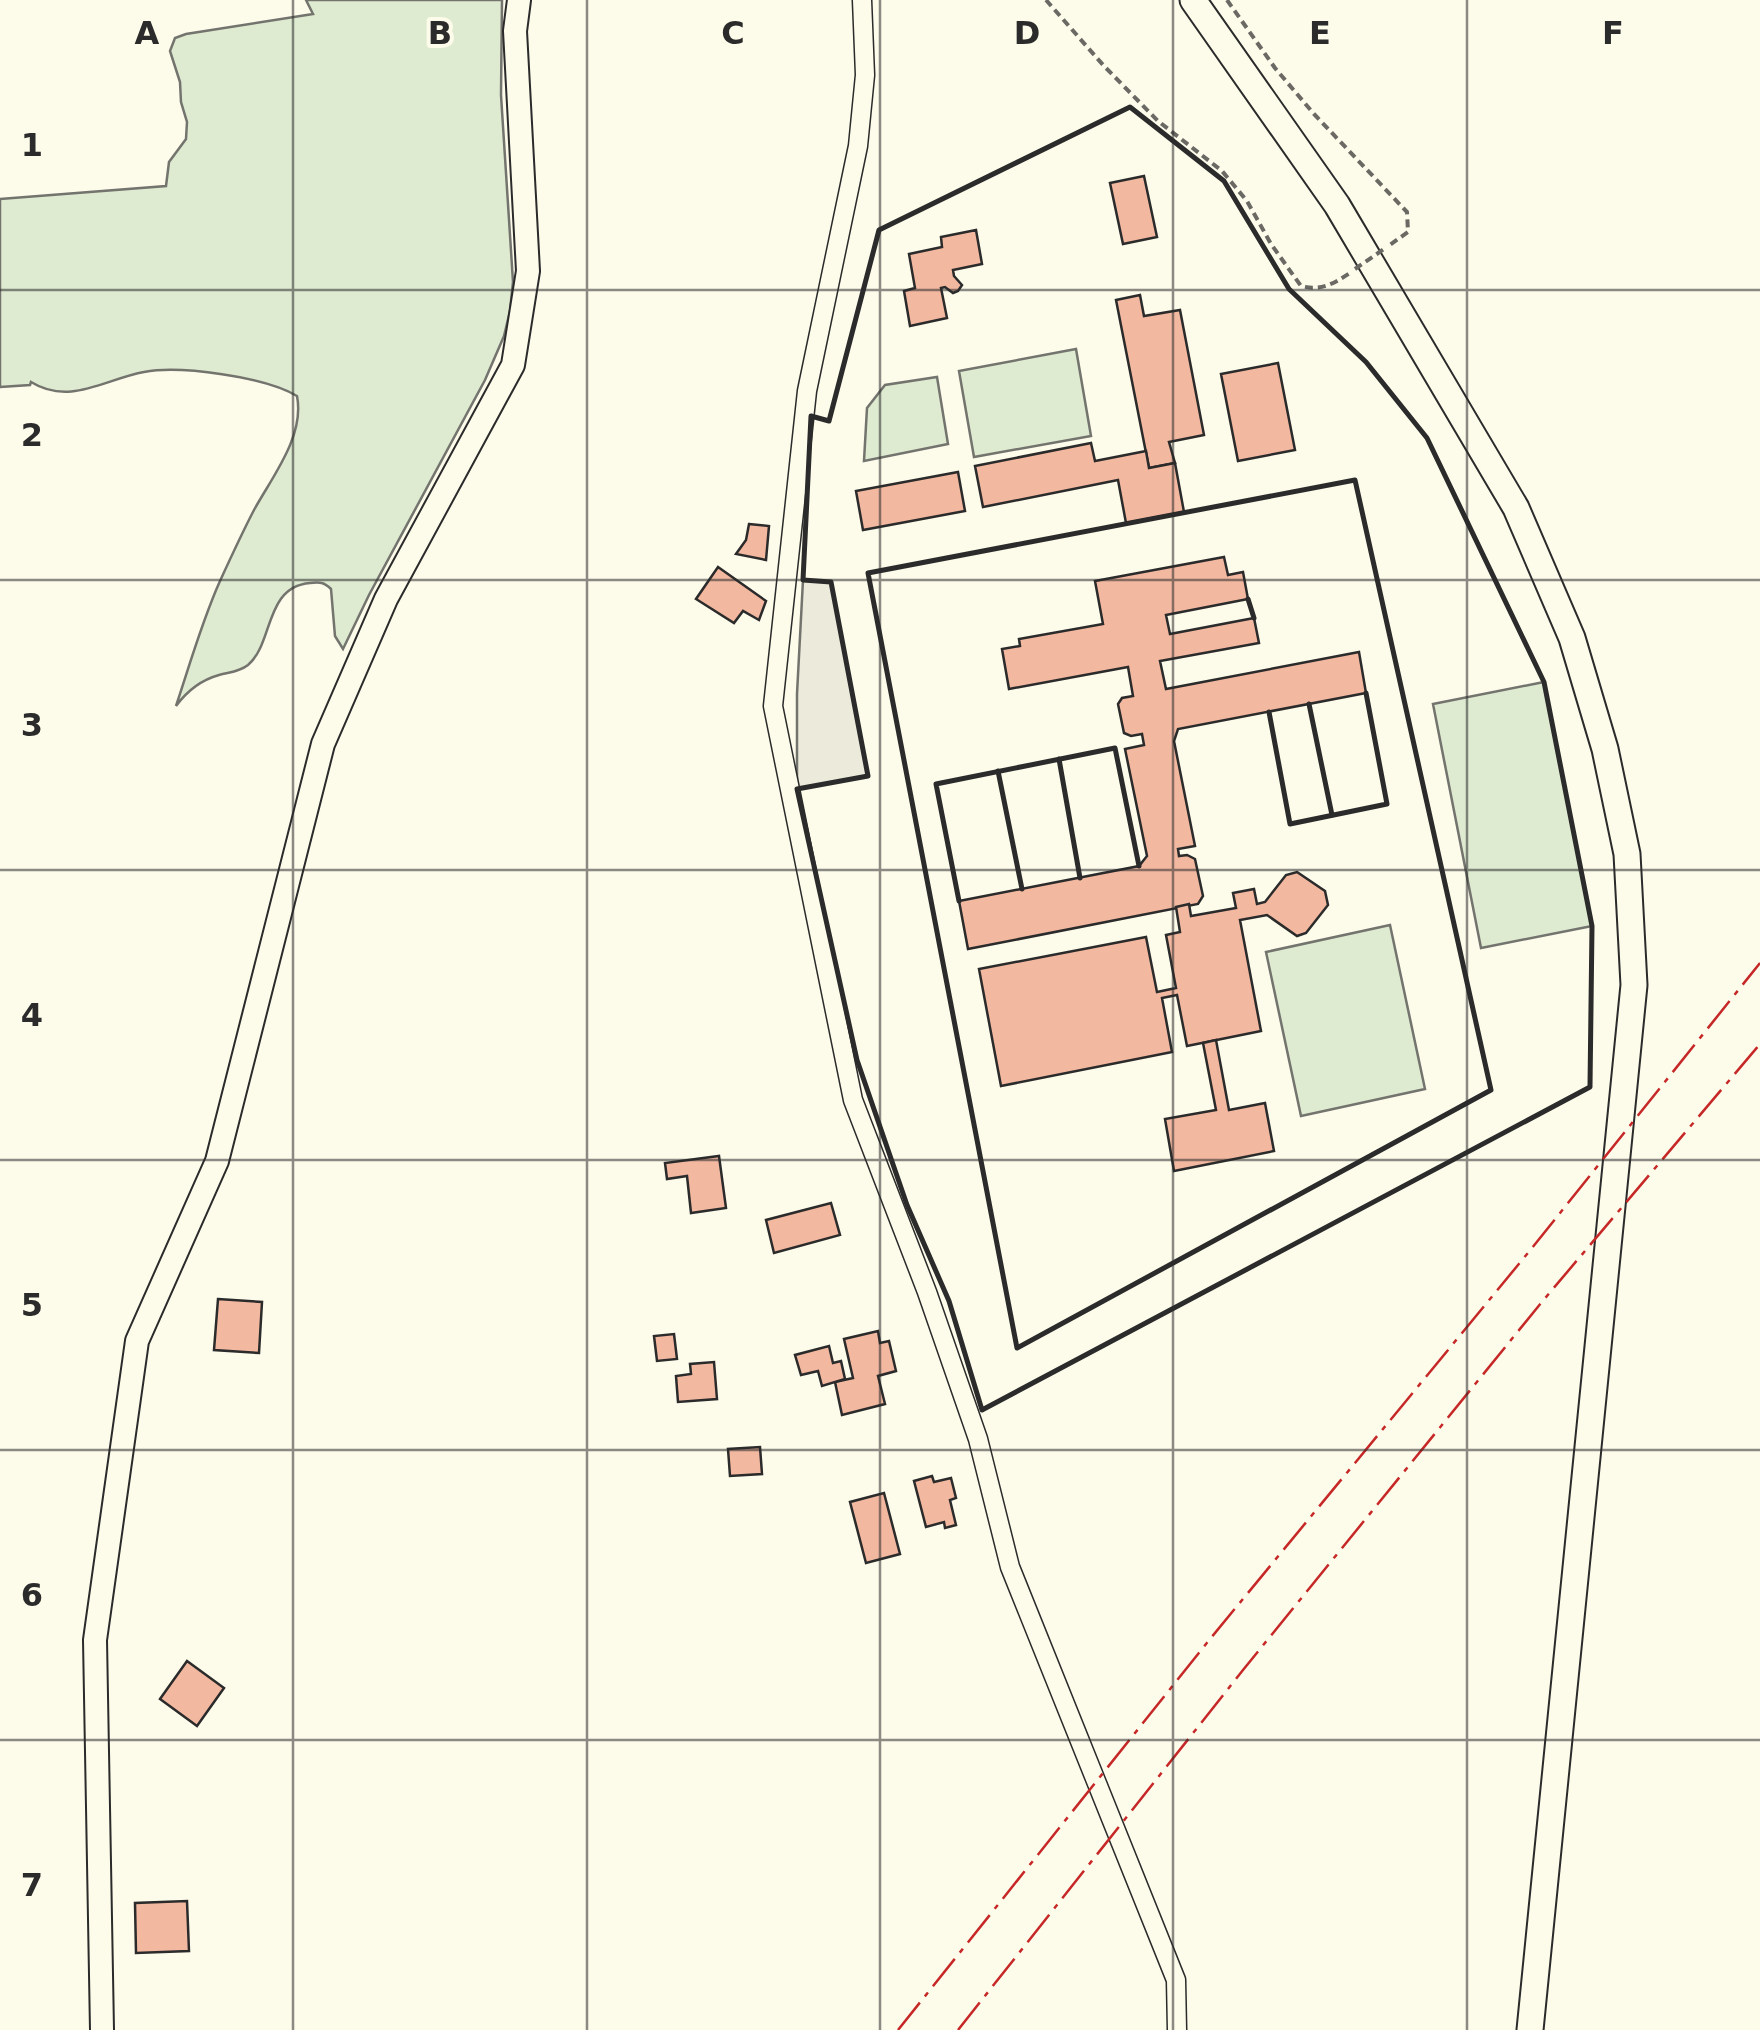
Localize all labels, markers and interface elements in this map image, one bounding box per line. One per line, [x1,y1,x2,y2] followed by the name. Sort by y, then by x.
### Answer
[135,14,160,52] text: A
[428,14,452,52] text: B
[721,14,745,52] text: C
[1014,14,1040,52] text: D
[1309,14,1331,52] text: E
[1602,14,1624,52] text: F
[21,126,43,164] text: 1
[21,416,43,454] text: 2
[21,706,43,744] text: 3
[21,996,43,1034] text: 4
[21,1286,43,1324] text: 5
[21,1576,43,1614] text: 6
[21,1866,43,1904] text: 7

